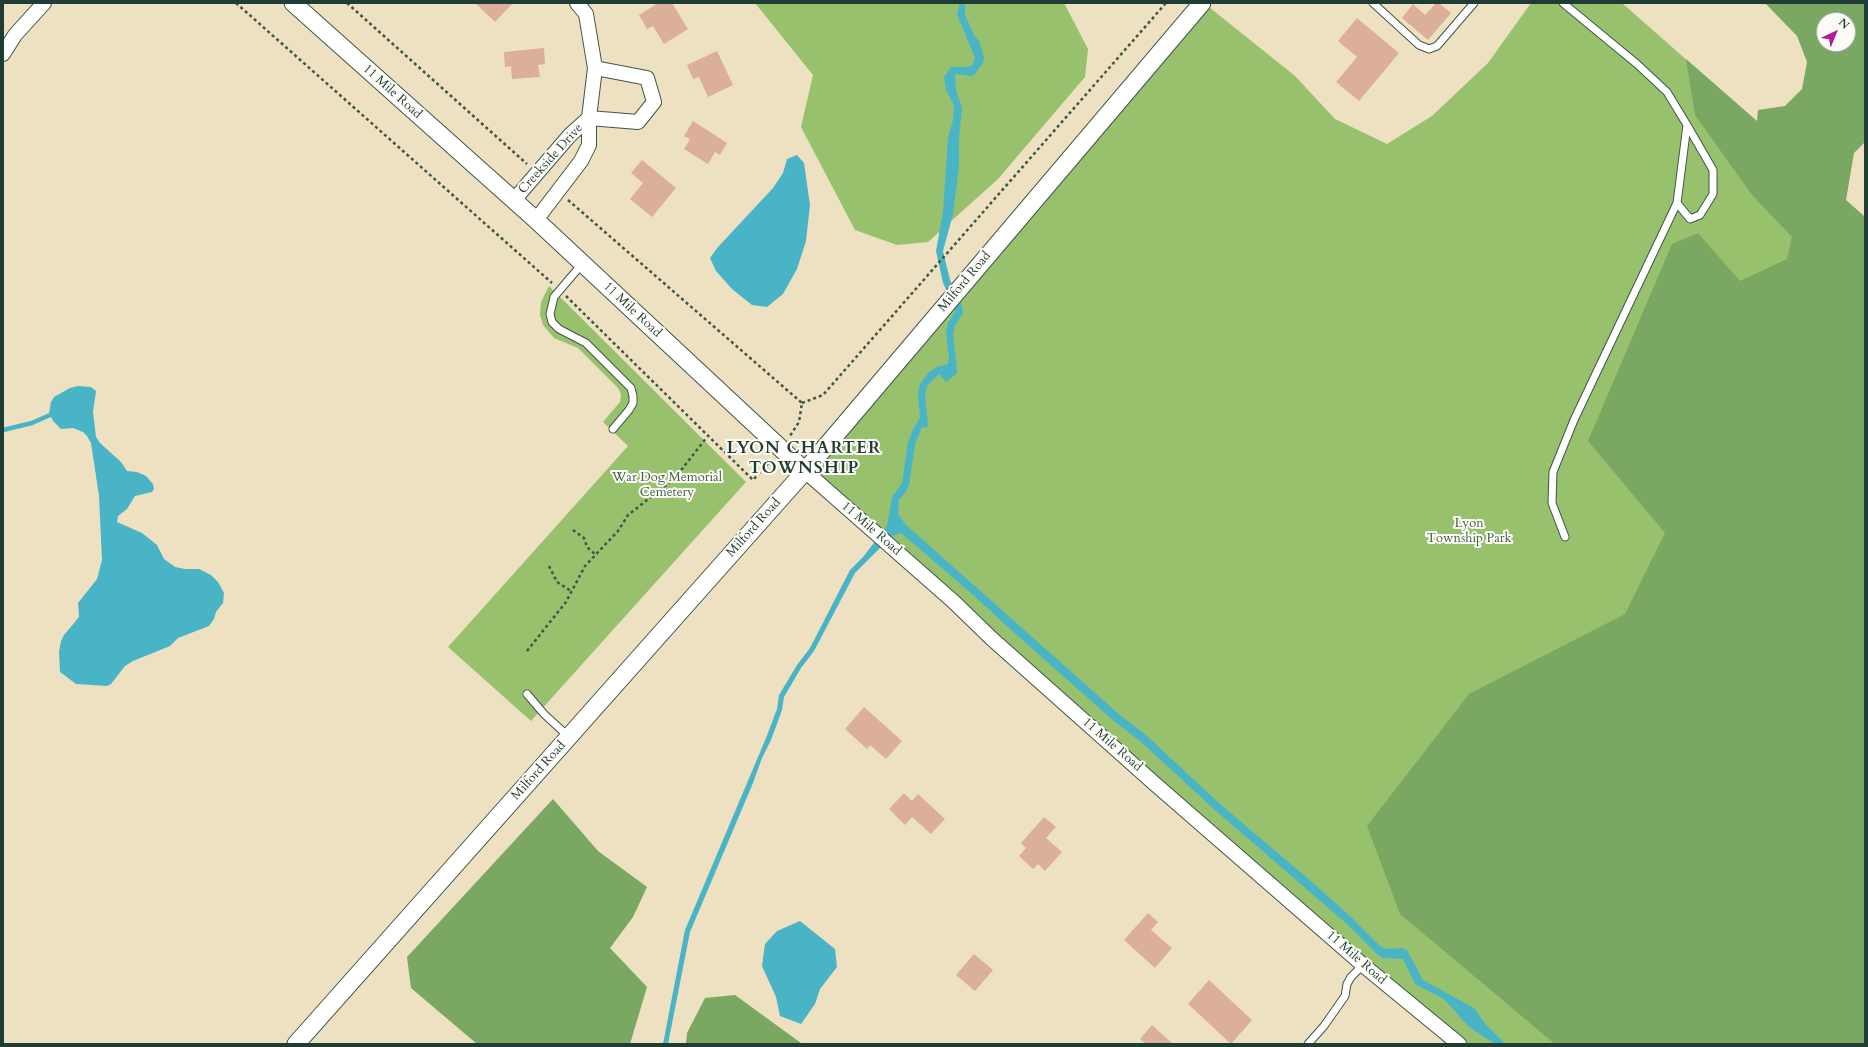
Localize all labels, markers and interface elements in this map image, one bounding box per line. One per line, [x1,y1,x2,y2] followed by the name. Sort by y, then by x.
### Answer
[1816,12,1856,52] north arrow
[1835,15,1853,32] text: N
[359,61,425,123] street label: 11 Mile Road
[515,121,587,197] street label: Creekside Drive
[935,249,995,315] street label: Milford Road
[600,279,664,341] street label: 11 Mile Road
[727,439,881,479] district label: LYON CHARTER TOWNSHIP
[612,470,722,501] park label: War Dog Memorial Cemetery
[723,495,785,561] street label: Milford Road
[838,499,904,559] street label: 11 Mile Road
[1427,516,1511,547] park label: Lyon Township Park
[1079,715,1145,775] street label: 11 Mile Road
[508,738,570,804] street label: Milford Road
[1323,928,1389,988] street label: 11 Mile Road

